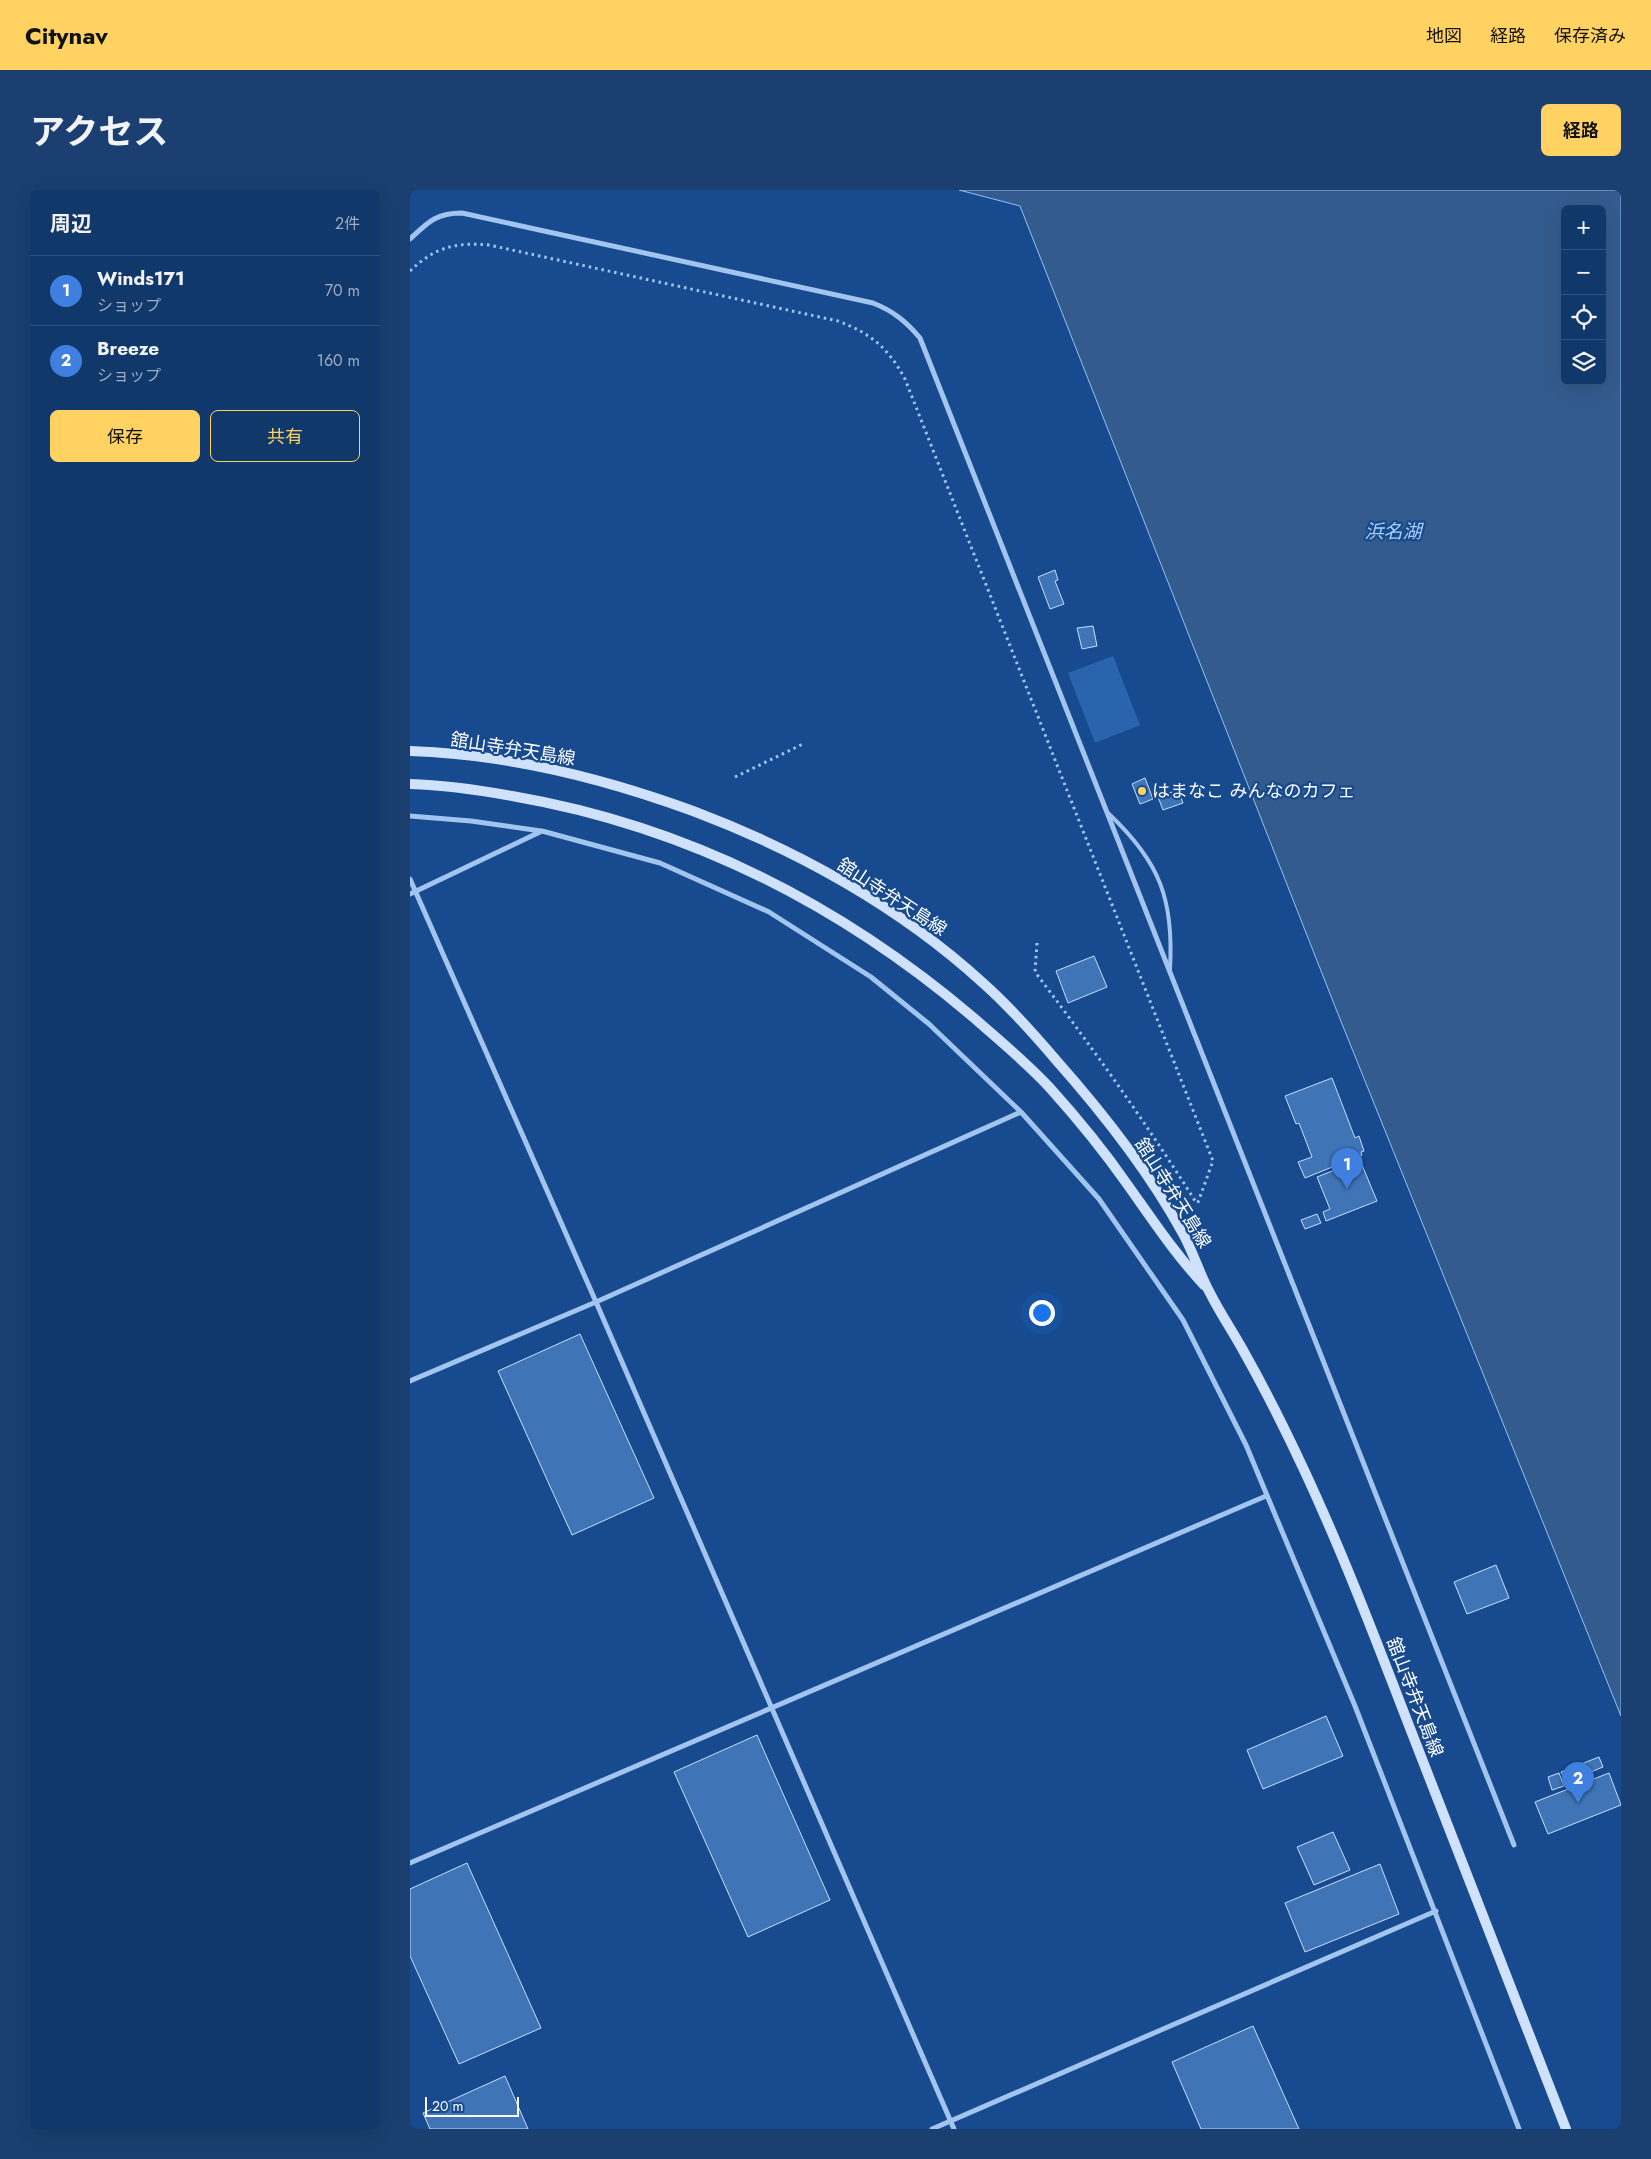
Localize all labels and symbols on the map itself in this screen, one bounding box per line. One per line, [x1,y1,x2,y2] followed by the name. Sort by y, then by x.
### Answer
[1364,518,1424,545] water label: 浜名湖
[449,726,577,772] street label: 舘山寺弁天島線
[1152,778,1355,804] place label: はまなこ みんなのカフェ
[1136,785,1148,797] marker: はまなこ みんなのカフェ
[832,852,952,942] street label: 舘山寺弁天島線
[1129,1133,1217,1253] street label: 舘山寺弁天島線
[1331,1148,1363,1189] pin: 1
[1029,1300,1055,1326] your location
[1380,1634,1450,1760] street label: 舘山寺弁天島線
[1562,1762,1594,1803] pin: 2
[425,2094,519,2117] scale bar

